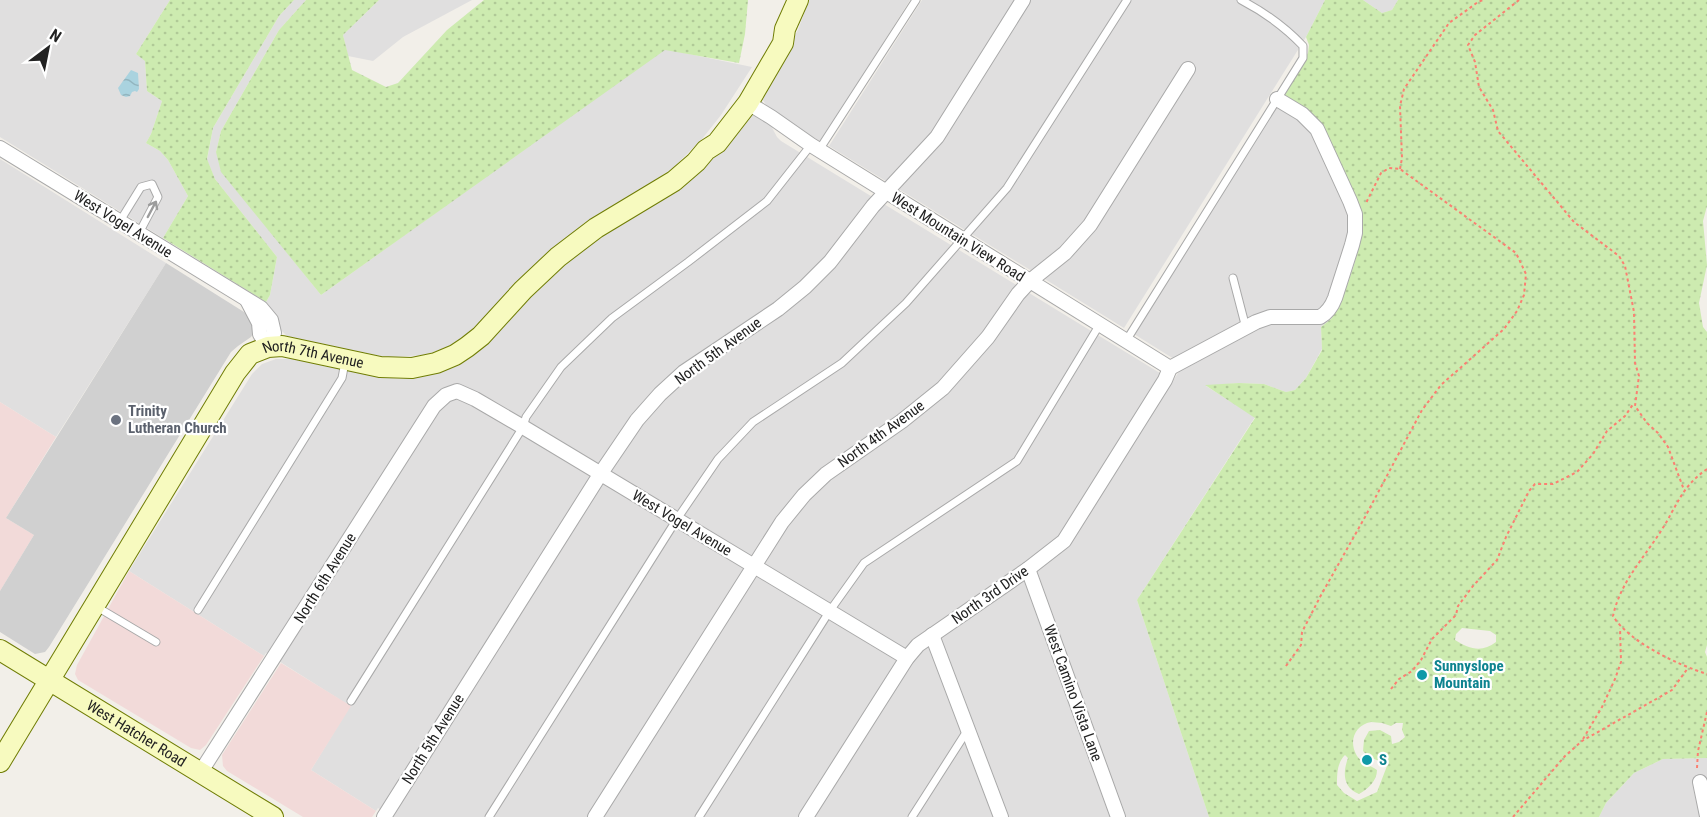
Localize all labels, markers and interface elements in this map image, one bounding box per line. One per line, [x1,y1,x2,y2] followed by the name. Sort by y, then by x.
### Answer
[18,18,78,78] north arrow
[46,25,65,46] text: N
[70,186,176,262] street label: West Vogel Avenue
[888,188,1028,286] street label: West Mountain View Road
[146,201,158,218] one-way arrow
[671,314,765,388] street label: North 5th Avenue
[260,337,365,372] street label: North 7th Avenue
[834,397,928,471] street label: North 4th Avenue
[128,402,227,437] place label: Trinity Lutheran Church
[109,413,123,427] marker: Trinity Lutheran Church
[629,486,735,560] street label: West Vogel Avenue
[290,530,360,626] street label: North 6th Avenue
[948,562,1032,628] street label: North 3rd Drive
[1040,622,1106,764] street label: West Camino Vista Lane
[1434,657,1504,692] place label: Sunnyslope Mountain
[1415,668,1429,682] marker: Sunnyslope Mountain
[398,691,468,787] street label: North 5th Avenue
[83,696,190,771] street label: West Hatcher Road
[1379,751,1387,769] place label: S
[1360,753,1374,767] marker: S

